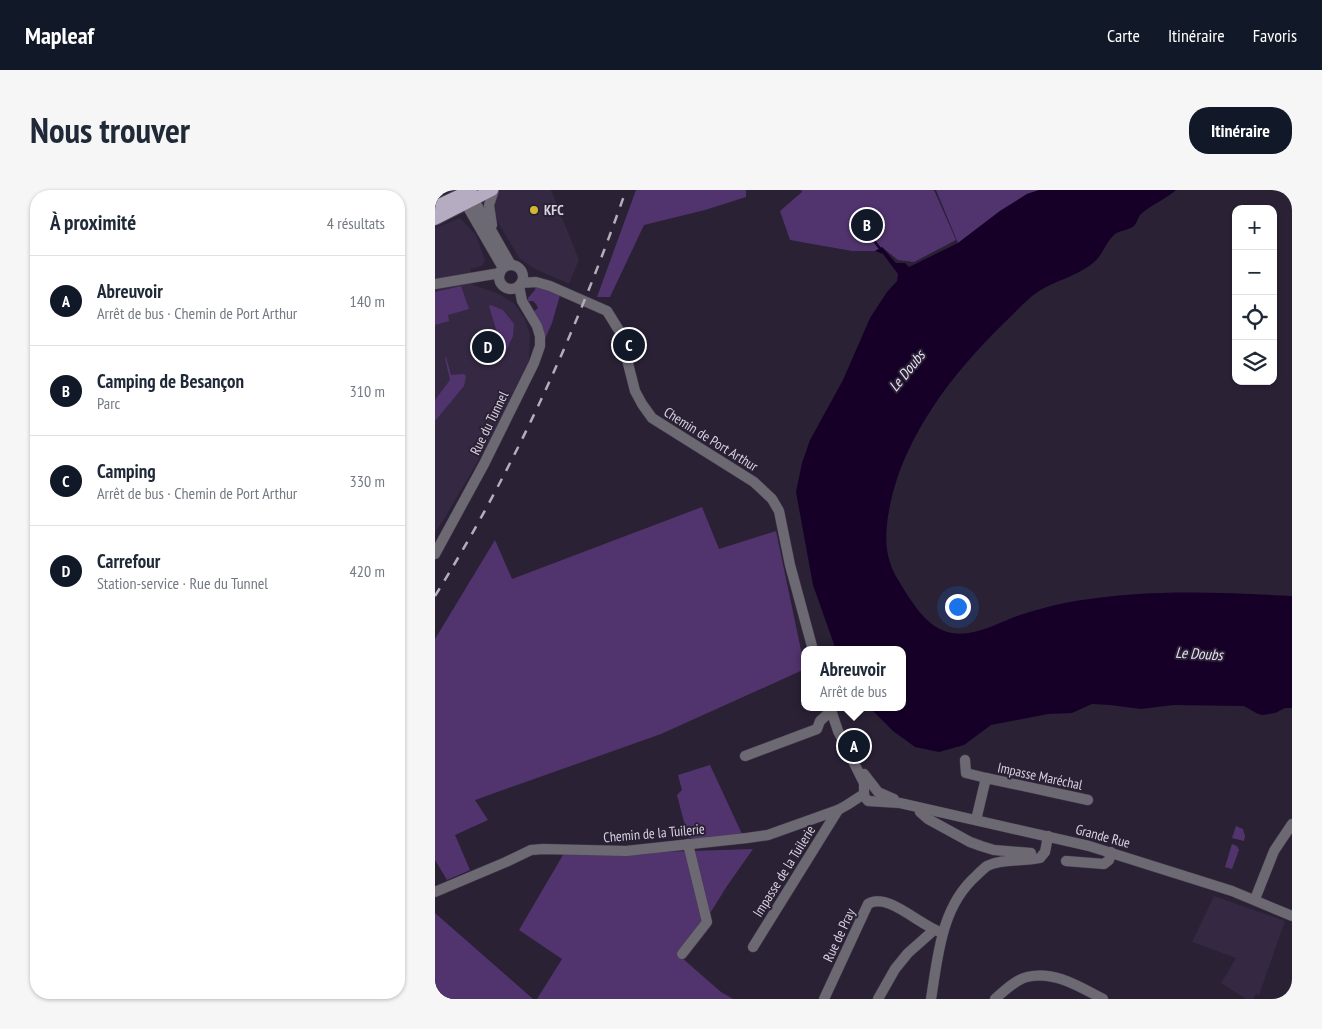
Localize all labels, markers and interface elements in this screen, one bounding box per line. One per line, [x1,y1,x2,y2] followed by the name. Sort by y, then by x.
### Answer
[25,20,94,51] text: Mapleaf
[1107,24,1140,47] text: Carte
[1168,24,1225,47] text: Itinéraire
[1253,24,1297,47] text: Favoris
[30,107,190,153] text: Nous trouver
[1189,107,1292,154] button: Itinéraire
[544,201,564,219] place label: KFC
[528,204,540,216] marker: KFC
[1232,205,1277,385] map controls
[1232,205,1277,250] button: +
[851,206,883,244] pin: B
[50,209,136,236] text: À proximité
[327,213,385,233] text: 4 résultats
[1232,250,1277,295] button: −
[97,279,163,303] text: Abreuvoir
[62,291,70,311] text: A
[350,291,385,311] text: 140 m
[1232,295,1277,340] button: locate
[97,303,297,323] text: Arrêt de bus · Chemin de Port Arthur
[613,326,645,364] pin: C
[472,328,504,366] pin: D
[1232,340,1277,385] button: layers
[884,345,930,395] water label: Le Doubs
[97,369,244,393] text: Camping de Besançon
[62,381,70,401] text: B
[350,381,385,401] text: 310 m
[466,387,512,458] street label: Rue du Tunnel
[97,393,120,413] text: Parc
[661,403,762,475] street label: Chemin de Port Arthur
[97,459,156,483] text: Camping
[62,471,70,491] text: C
[350,471,385,491] text: 330 m
[97,483,297,503] text: Arrêt de bus · Chemin de Port Arthur
[97,549,160,573] text: Carrefour
[62,561,70,581] text: D
[350,561,385,581] text: 420 m
[97,573,268,593] text: Station-service · Rue du Tunnel
[945,594,971,620] your location
[1175,643,1225,664] water label: Le Doubs
[801,646,906,711] popup
[820,657,886,681] text: Abreuvoir
[820,681,887,701] text: Arrêt de bus
[838,727,870,765] pin: A
[996,758,1085,794] street label: Impasse Maréchal
[603,820,706,846] street label: Chemin de la Tuilerie
[1074,820,1133,852] street label: Grande Rue
[749,822,819,920] street label: Impasse de la Tuilerie
[819,905,860,965] street label: Rue de Pray

